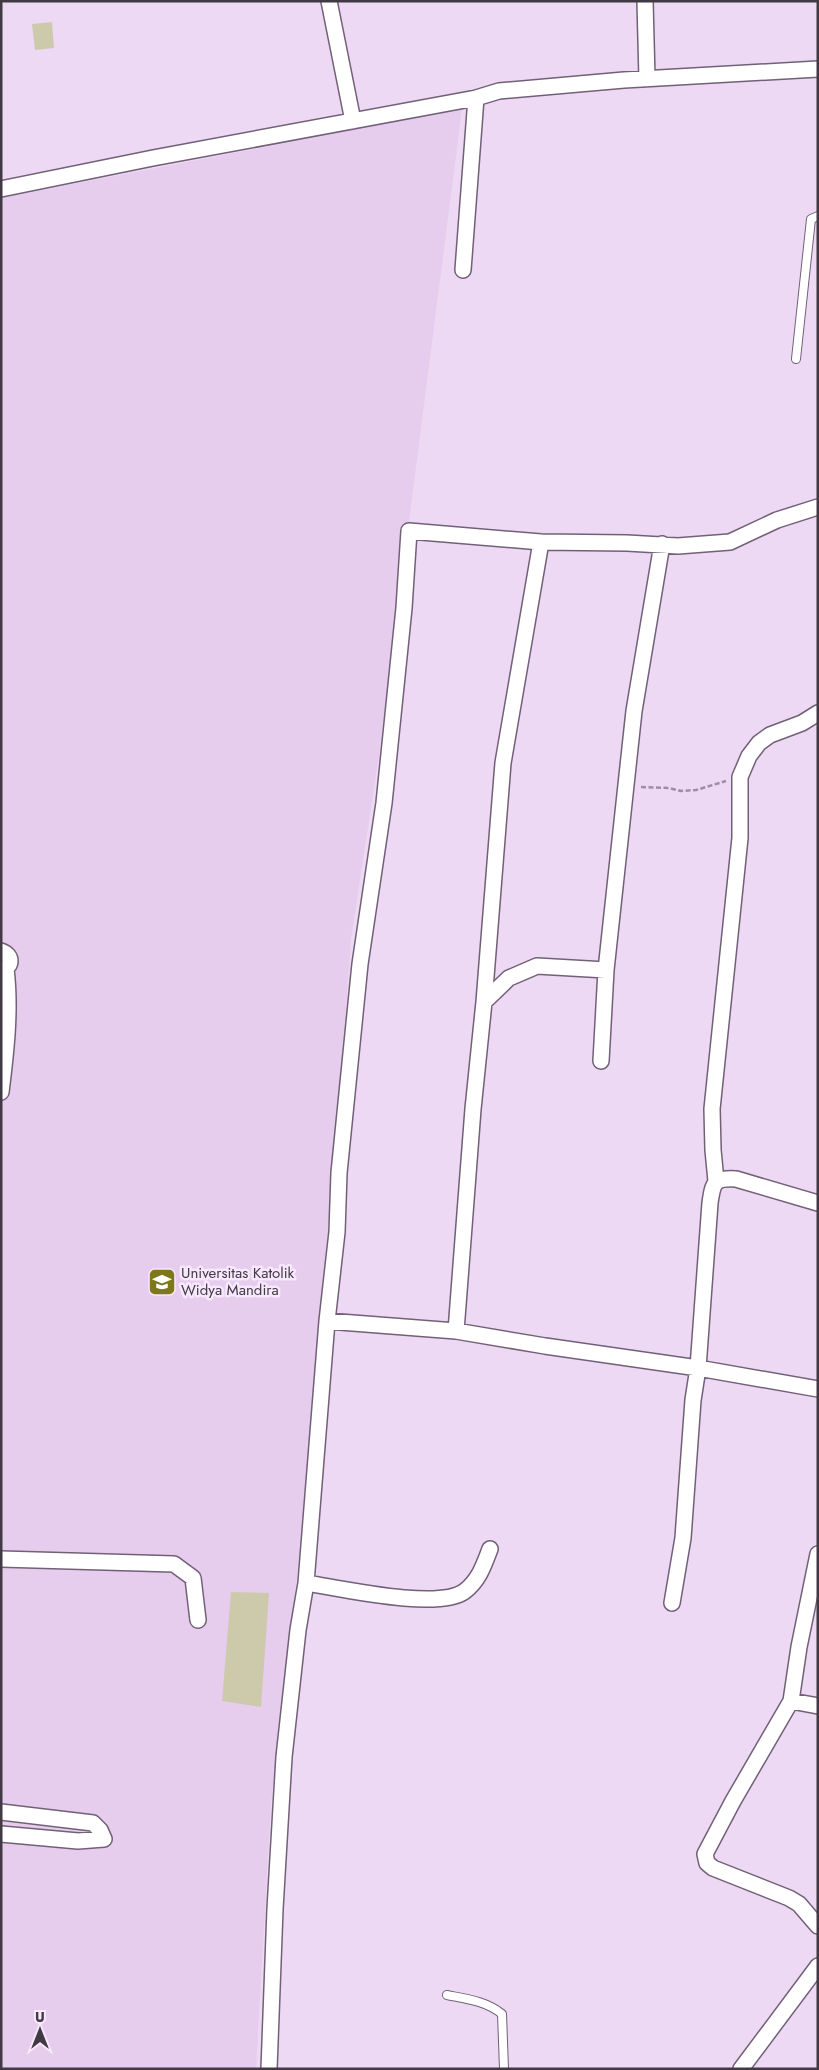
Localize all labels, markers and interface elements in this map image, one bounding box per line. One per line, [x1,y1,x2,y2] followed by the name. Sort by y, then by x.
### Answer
[181,1262,295,1301] place label: Universitas Katolik Widya Mandira
[147,1267,177,1297] school or university icon: Universitas Katolik Widya Mandira
[15,2005,65,2055] north arrow
[35,2007,45,2027] text: U

